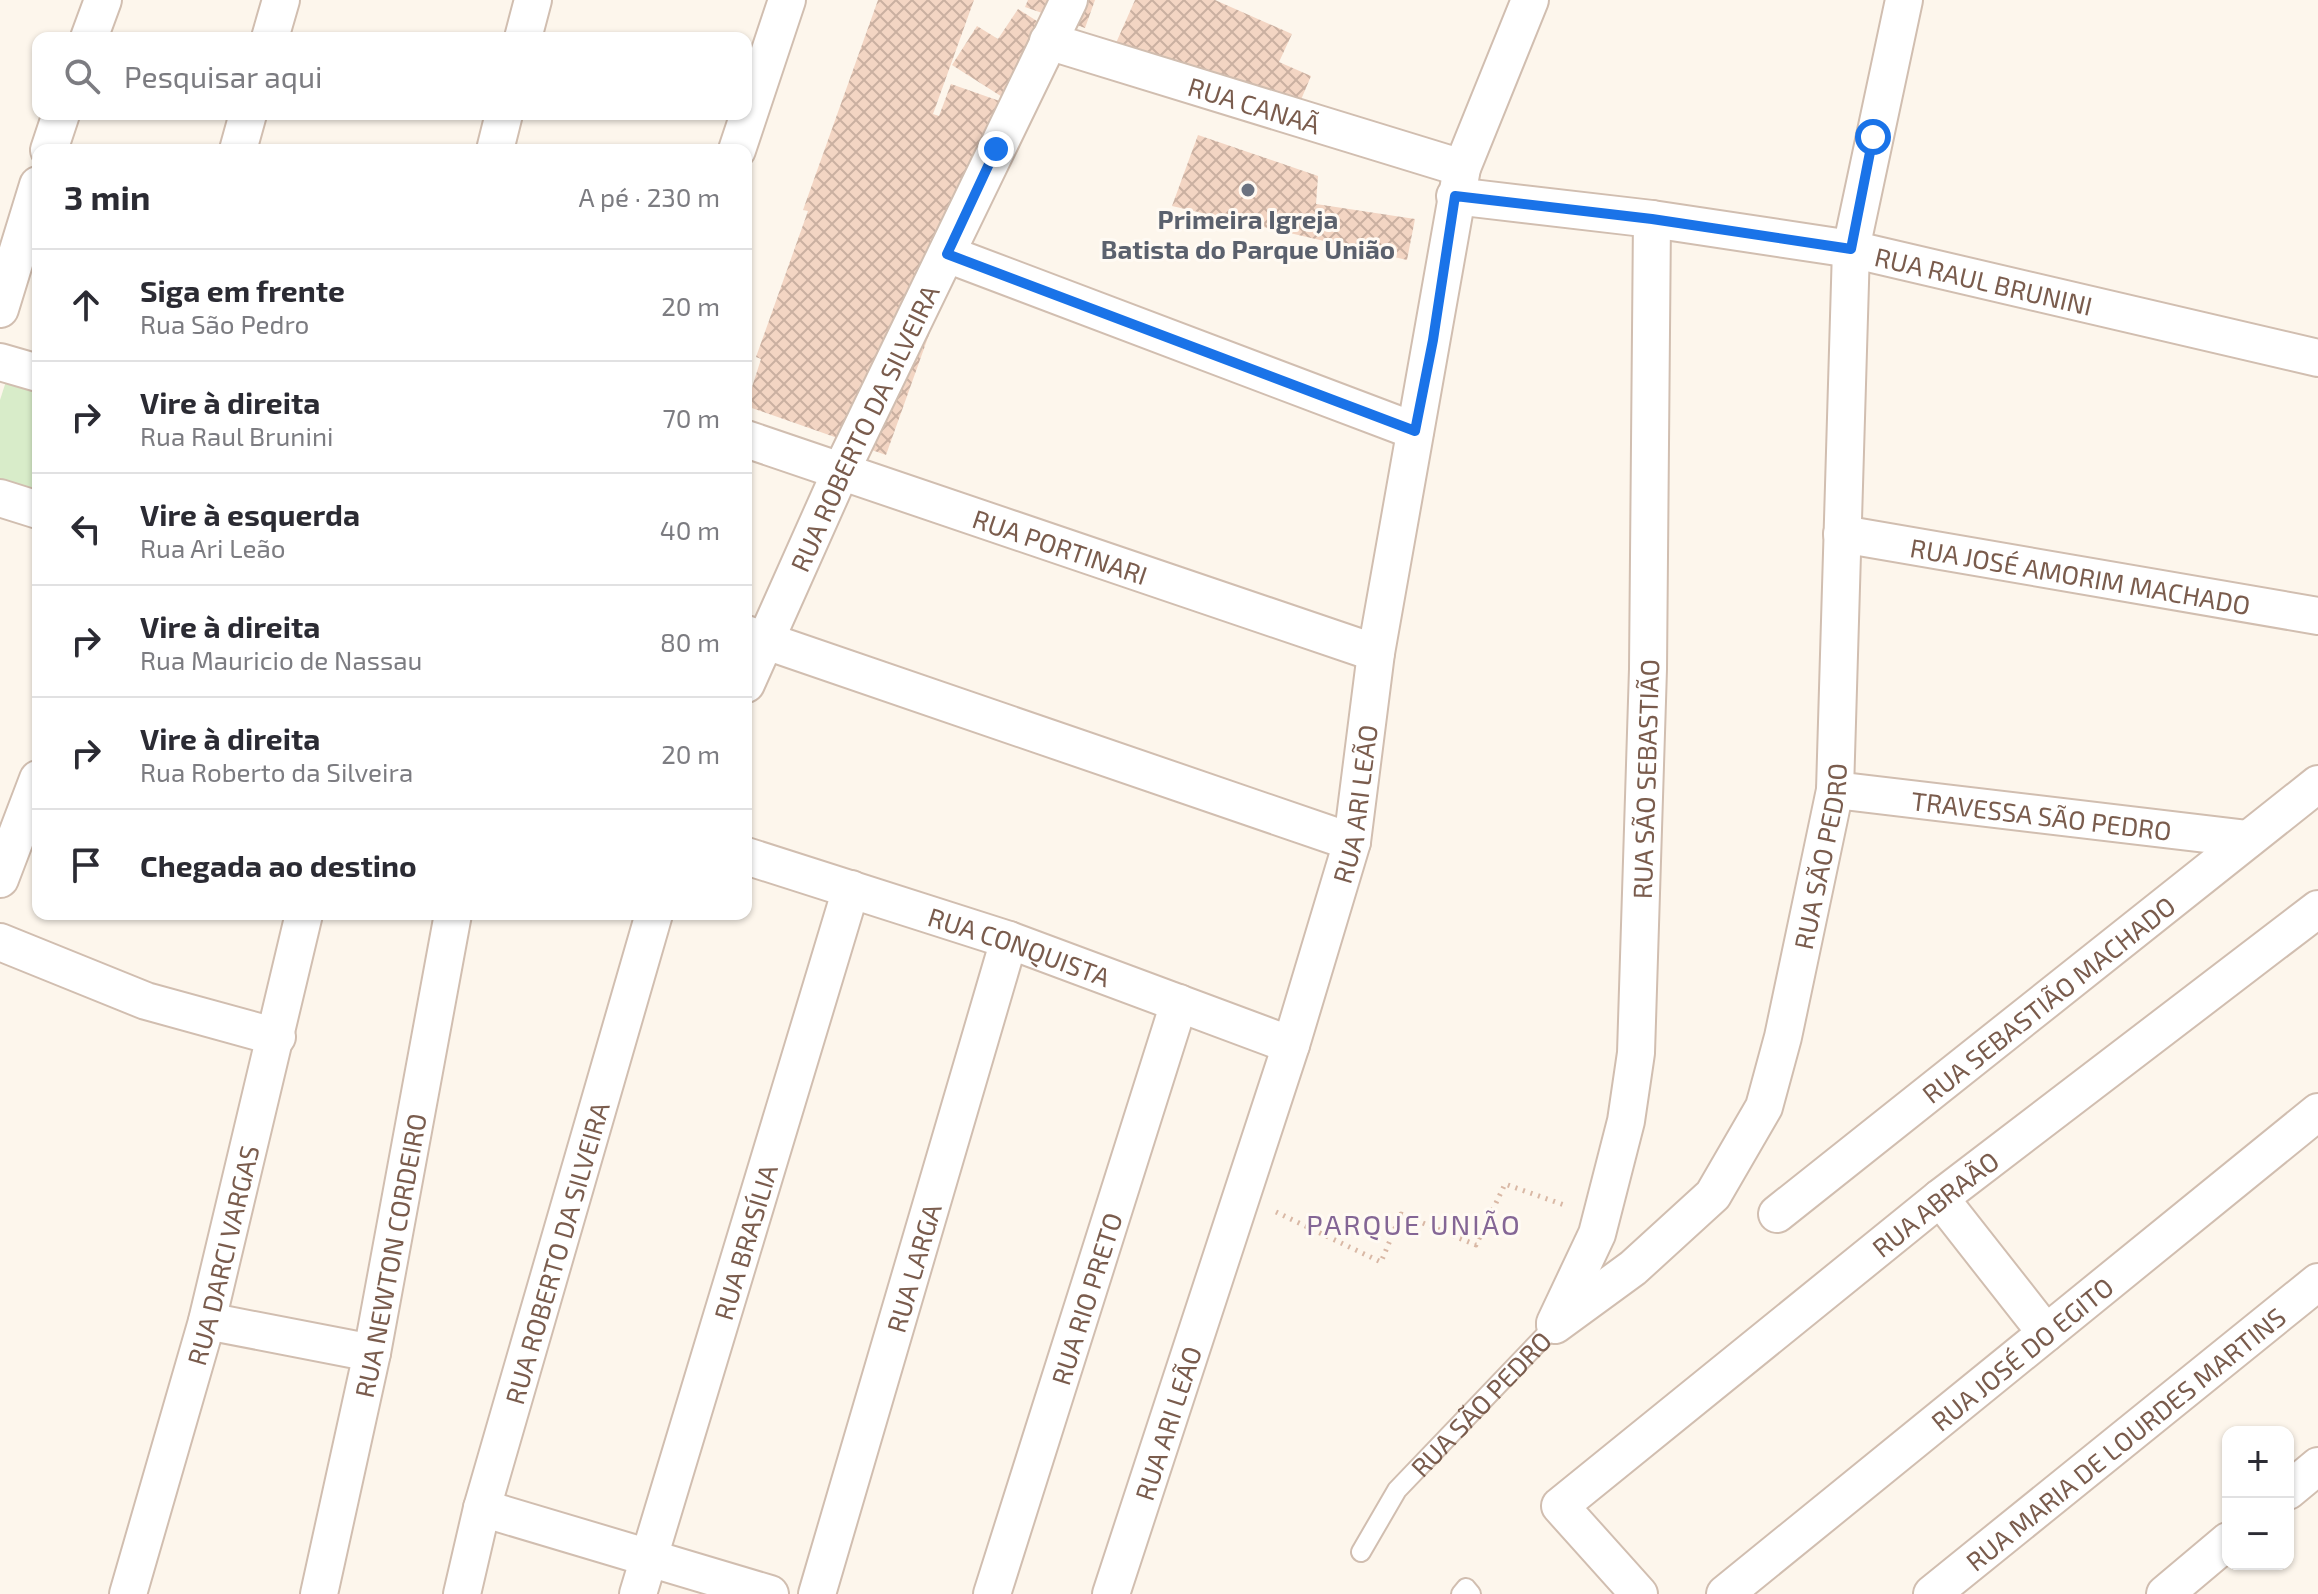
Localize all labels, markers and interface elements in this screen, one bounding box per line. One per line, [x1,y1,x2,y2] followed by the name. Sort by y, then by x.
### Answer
[32,32,752,120] search box
[60,54,104,98] icon: search
[124,58,322,94] text: Pesquisar aqui
[1185,70,1324,139] street label: RUA CANAÃ
[1855,119,1891,155] route start
[978,131,1014,167] route end
[64,176,150,217] text: 3 min
[579,181,720,212] text: A pé · 230 m
[1239,181,1257,199] marker: Primeira Igreja Batista do Parque União
[1101,203,1395,264] place label: Primeira Igreja Batista do Parque União
[1872,240,2096,320] street label: RUA RAUL BRUNINI
[140,272,345,308] text: Siga em frente
[783,279,944,576] street label: RUA ROBERTO DA SILVEIRA
[64,283,108,327] icon: ahead
[661,290,720,321] text: 20 m
[140,308,309,339] text: Rua São Pedro
[140,384,320,420] text: Vire à direita
[64,395,108,439] icon: right
[662,402,720,433] text: 70 m
[140,420,333,451] text: Rua Raul Brunini
[140,496,360,532] text: Vire à esquerda
[969,502,1152,590] street label: RUA PORTINARI
[64,507,108,551] icon: left
[660,514,720,545] text: 40 m
[1908,531,2253,620] street label: RUA JOSÉ AMORIM MACHADO
[140,532,286,563] text: Rua Ari Leão
[140,608,320,644] text: Vire à direita
[64,619,108,663] icon: right
[660,626,720,657] text: 80 m
[140,644,422,675] text: Rua Mauricio de Nassau
[1625,659,1664,899] street label: RUA SÃO SEBASTIÃO
[140,720,320,756] text: Vire à direita
[1325,723,1382,887] street label: RUA ARI LEÃO
[64,731,108,775] icon: right
[661,738,720,769] text: 20 m
[140,756,413,787] text: Rua Roberto da Silveira
[1786,763,1851,952] street label: RUA SÃO PEDRO
[1910,784,2173,845] street label: TRAVESSA SÃO PEDRO
[64,843,108,887] icon: arrive
[140,847,417,883] text: Chegada ao destino
[1915,889,2180,1108] street label: RUA SEBASTIÃO MACHADO
[925,900,1115,992] street label: RUA CONQUISTA
[497,1098,614,1408] street label: RUA ROBERTO DA SILVEIRA
[347,1111,431,1400] street label: RUA NEWTON CORDEIRO
[180,1142,264,1368] street label: RUA DARCI VARGAS
[1865,1144,2004,1263] street label: RUA ABRAÃO
[706,1160,783,1323] street label: RUA BRASÍLIA
[879,1200,946,1336] street label: RUA LARGA
[1306,1207,1522,1241] district label: PARQUE UNIÃO
[1044,1209,1127,1388] street label: RUA RIO PRETO
[1924,1270,2119,1436] street label: RUA JOSÉ DO EGITO
[1959,1300,2291,1576] street label: RUA MARIA DE LOURDES MARTINS
[1404,1324,1557,1482] street label: RUA SÃO PEDRO
[1127,1342,1207,1504] street label: RUA ARI LEÃO
[2222,1426,2294,1570] map controls
[2222,1426,2294,1498] button: +
[2222,1498,2294,1570] button: −

